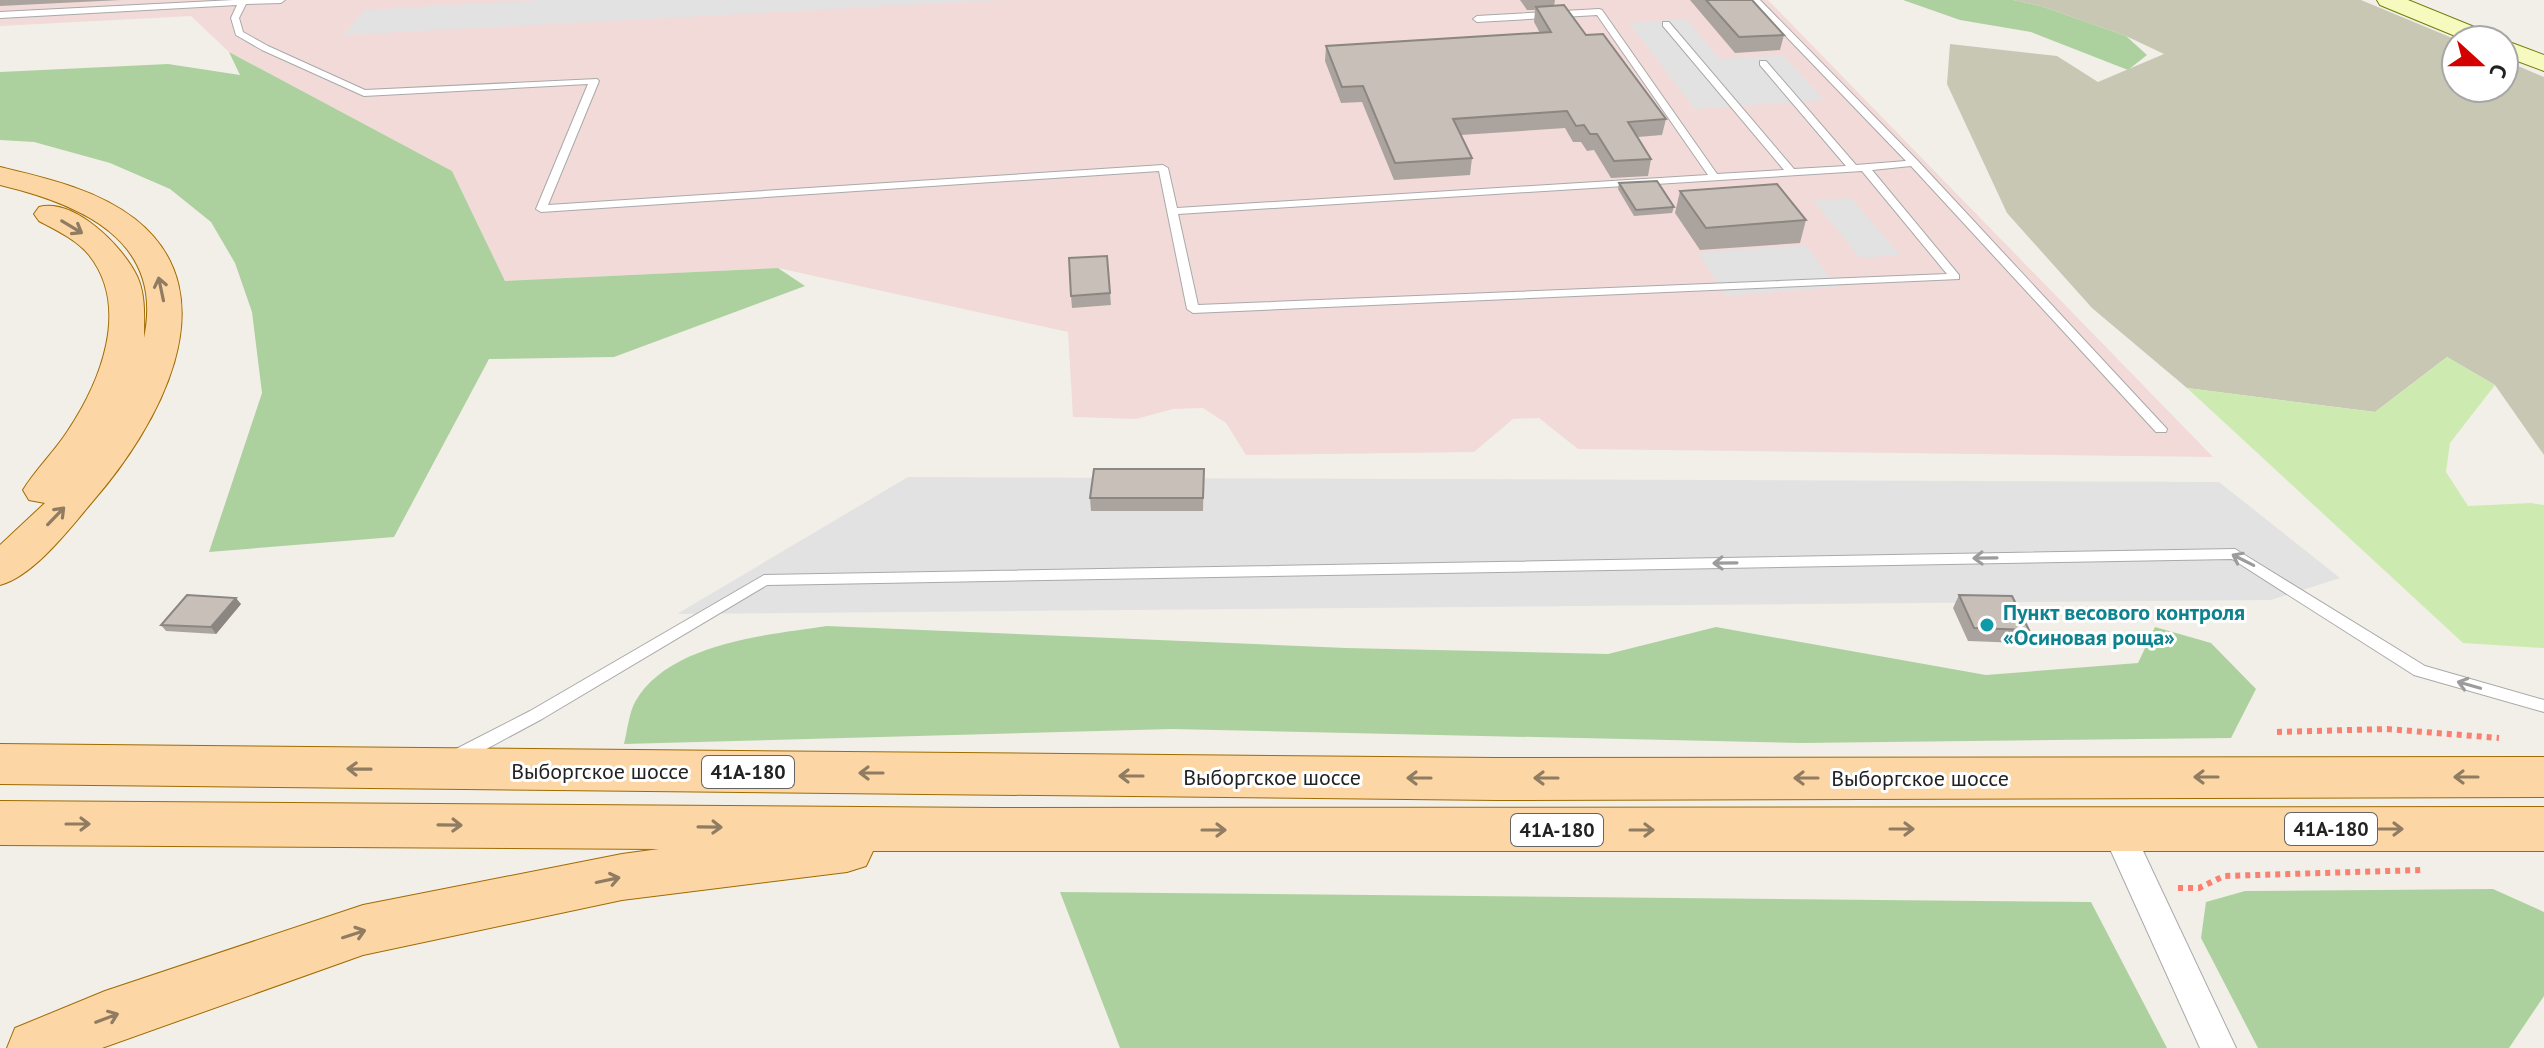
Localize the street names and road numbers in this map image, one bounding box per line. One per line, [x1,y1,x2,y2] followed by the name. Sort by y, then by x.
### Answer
[702,756,794,788] road number: 41А-180
[511,757,689,785] street label: Выборгское шоссе
[1183,763,1361,791] street label: Выборгское шоссе
[1831,764,2009,792] street label: Выборгское шоссе
[2285,813,2377,845] road number: 41А-180
[1511,814,1603,846] road number: 41А-180

